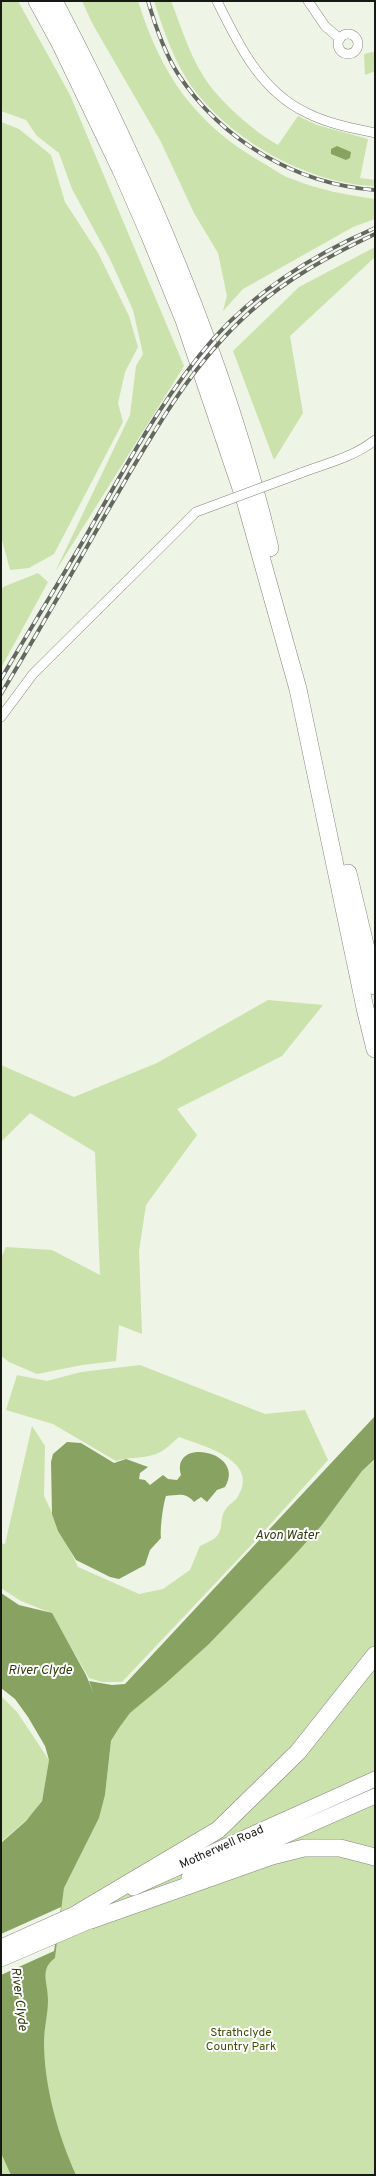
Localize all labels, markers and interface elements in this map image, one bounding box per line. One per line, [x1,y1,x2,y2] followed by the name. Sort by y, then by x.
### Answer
[255,1528,319,1544] water label: Avon Water
[8,1663,72,1679] water label: River Clyde
[178,1823,266,1873] street label: Motherwell Road
[6,1966,30,2032] water label: River Clyde
[206,2027,276,2055] park label: Strathclyde Country Park

